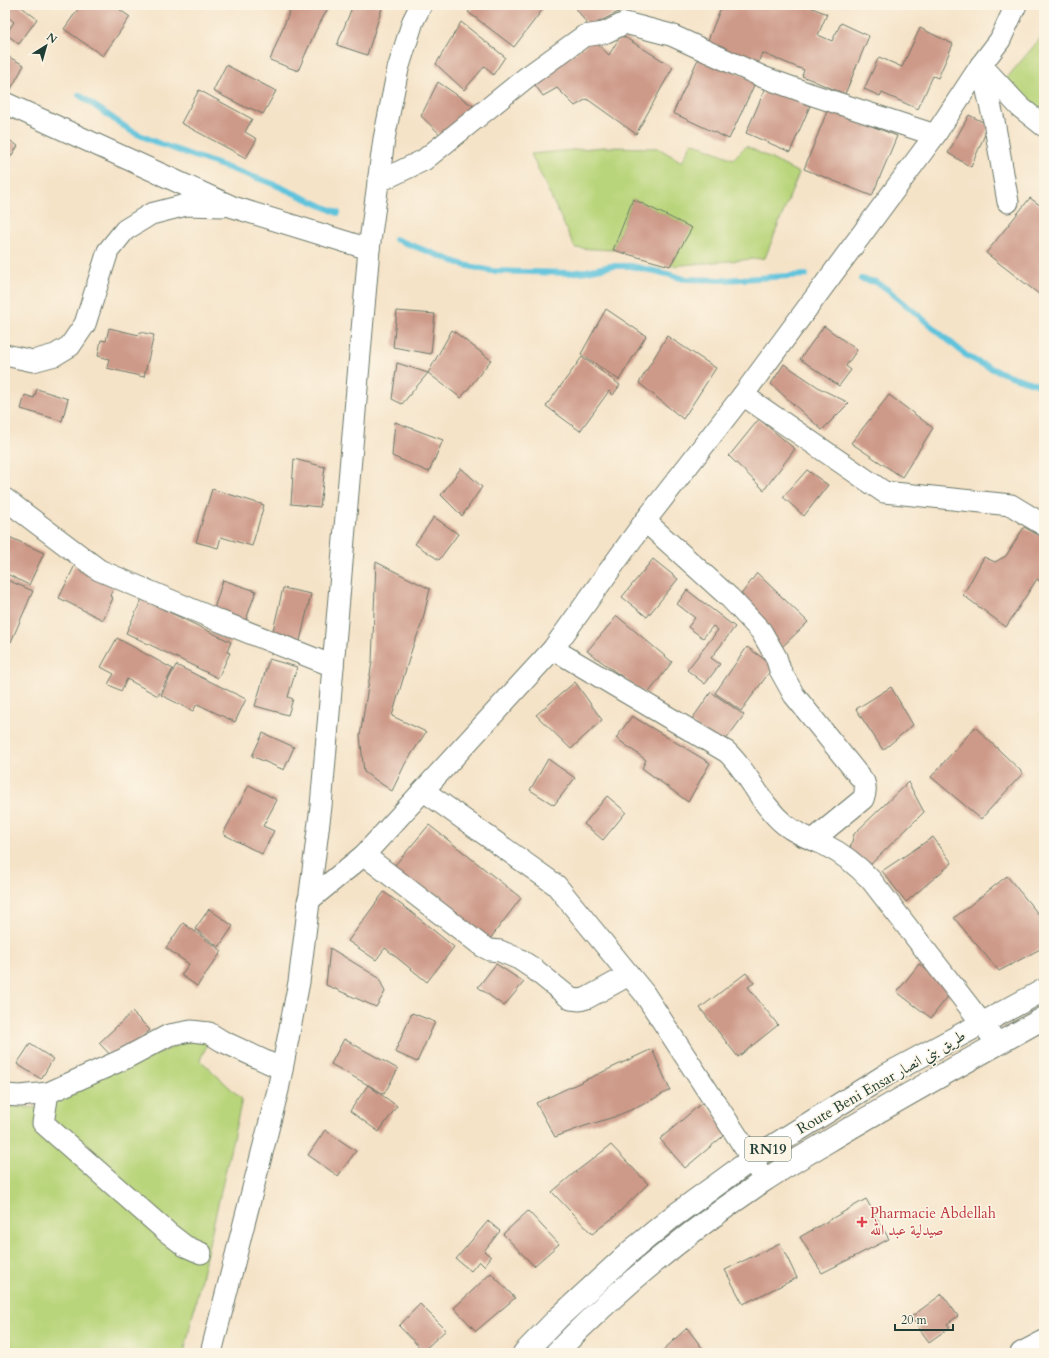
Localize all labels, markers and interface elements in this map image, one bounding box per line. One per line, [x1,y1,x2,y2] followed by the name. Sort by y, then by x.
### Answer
[26,26,66,66] north arrow
[43,30,60,48] text: N
[793,1025,971,1142] street label: Route Beni Ensar طريق بني انصار
[745,1137,791,1161] road number: RN19
[870,1203,997,1240] place label: Pharmacie Abdellah صيدلية عبد الله
[857,1217,867,1227] marker: Pharmacie Abdellah صيدلية عبد الله
[895,1306,953,1332] scale bar
[901,1312,928,1328] text: 20 m

